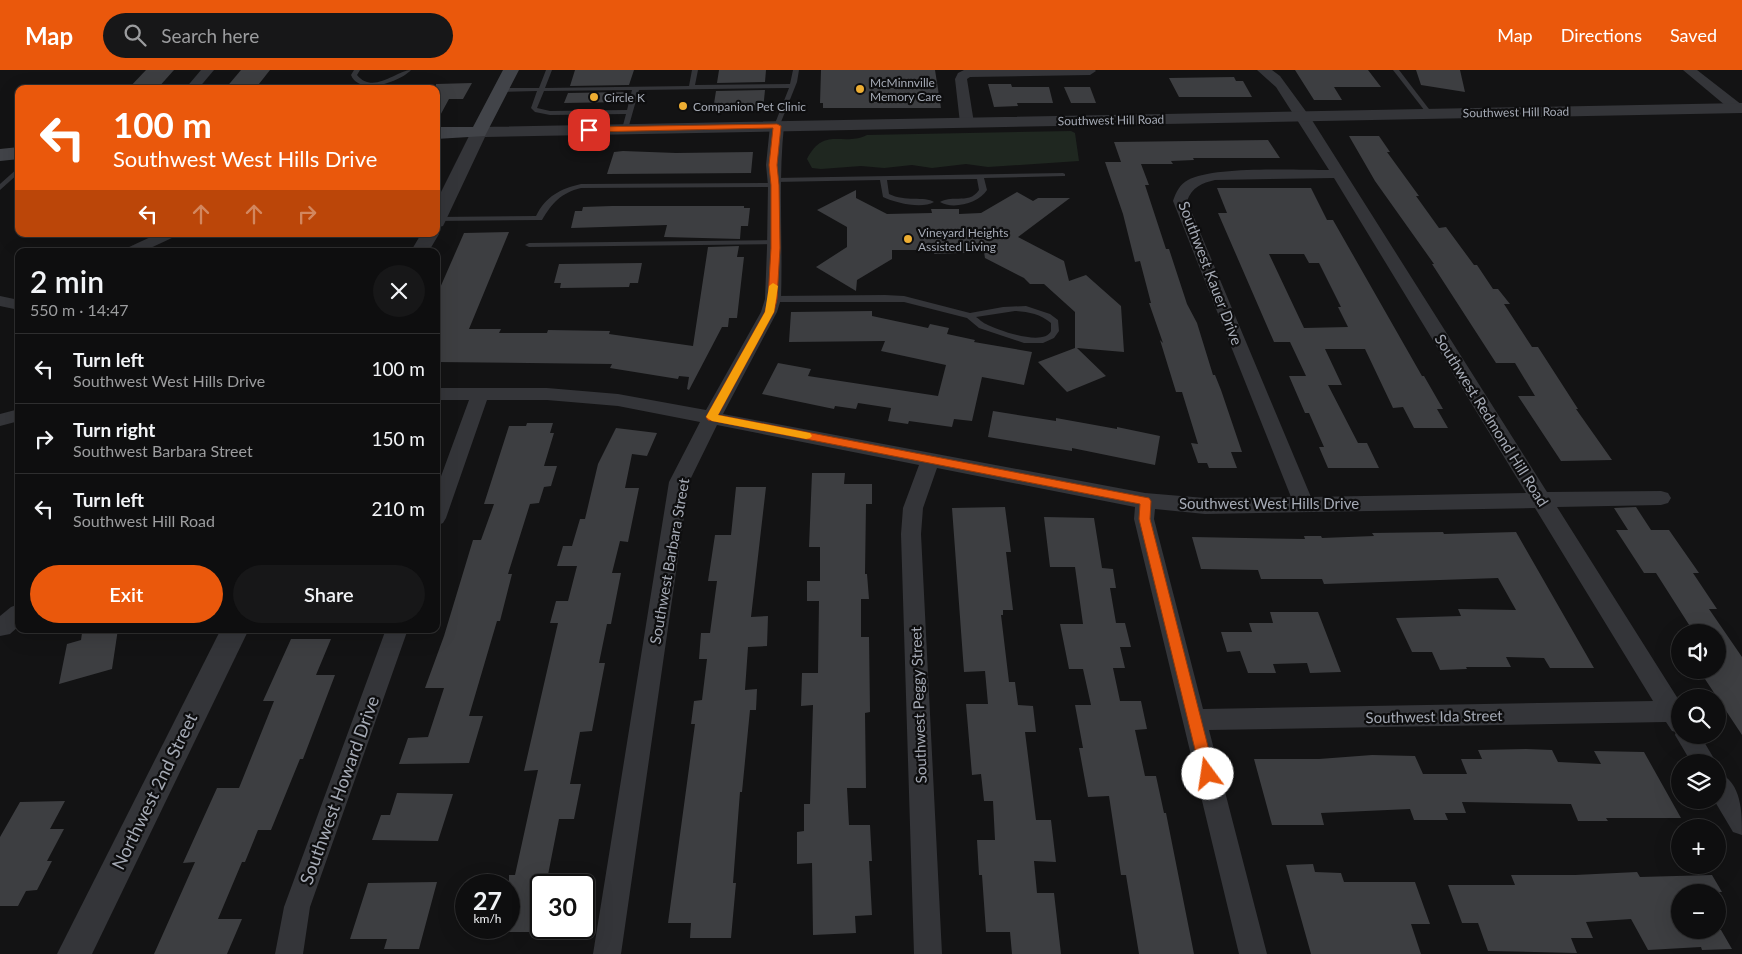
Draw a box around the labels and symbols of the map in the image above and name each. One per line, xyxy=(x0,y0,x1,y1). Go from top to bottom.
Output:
place label: McMinnville Memory Care xyxy=(870,75,942,104)
marker: McMinnville Memory Care xyxy=(854,83,866,95)
place label: Circle K xyxy=(604,90,645,105)
marker: Circle K xyxy=(588,91,600,103)
place label: Companion Pet Clinic xyxy=(693,99,806,114)
marker: Companion Pet Clinic xyxy=(677,100,689,112)
street label: Southwest Hill Road xyxy=(1463,104,1569,120)
pin xyxy=(568,109,610,151)
street label: Southwest Hill Road xyxy=(1058,112,1164,128)
street label: Southwest Kauer Drive xyxy=(1175,199,1247,347)
place label: Vineyard Heights Assisted Living xyxy=(918,225,1008,254)
marker: Vineyard Heights Assisted Living xyxy=(902,233,914,245)
street label: Southwest Redmond Hill Road xyxy=(1431,331,1553,509)
street label: Southwest Barbara Street xyxy=(646,476,693,646)
street label: Southwest West Hills Drive xyxy=(1179,494,1359,512)
street label: Southwest Peggy Street xyxy=(906,626,930,784)
street label: Southwest Howard Drive xyxy=(295,693,383,887)
street label: Southwest Ida Street xyxy=(1365,706,1503,726)
street label: Northwest 2nd Street xyxy=(106,709,202,873)
position arrow xyxy=(1181,747,1233,799)
speed limit sign: 30 xyxy=(530,874,595,939)

